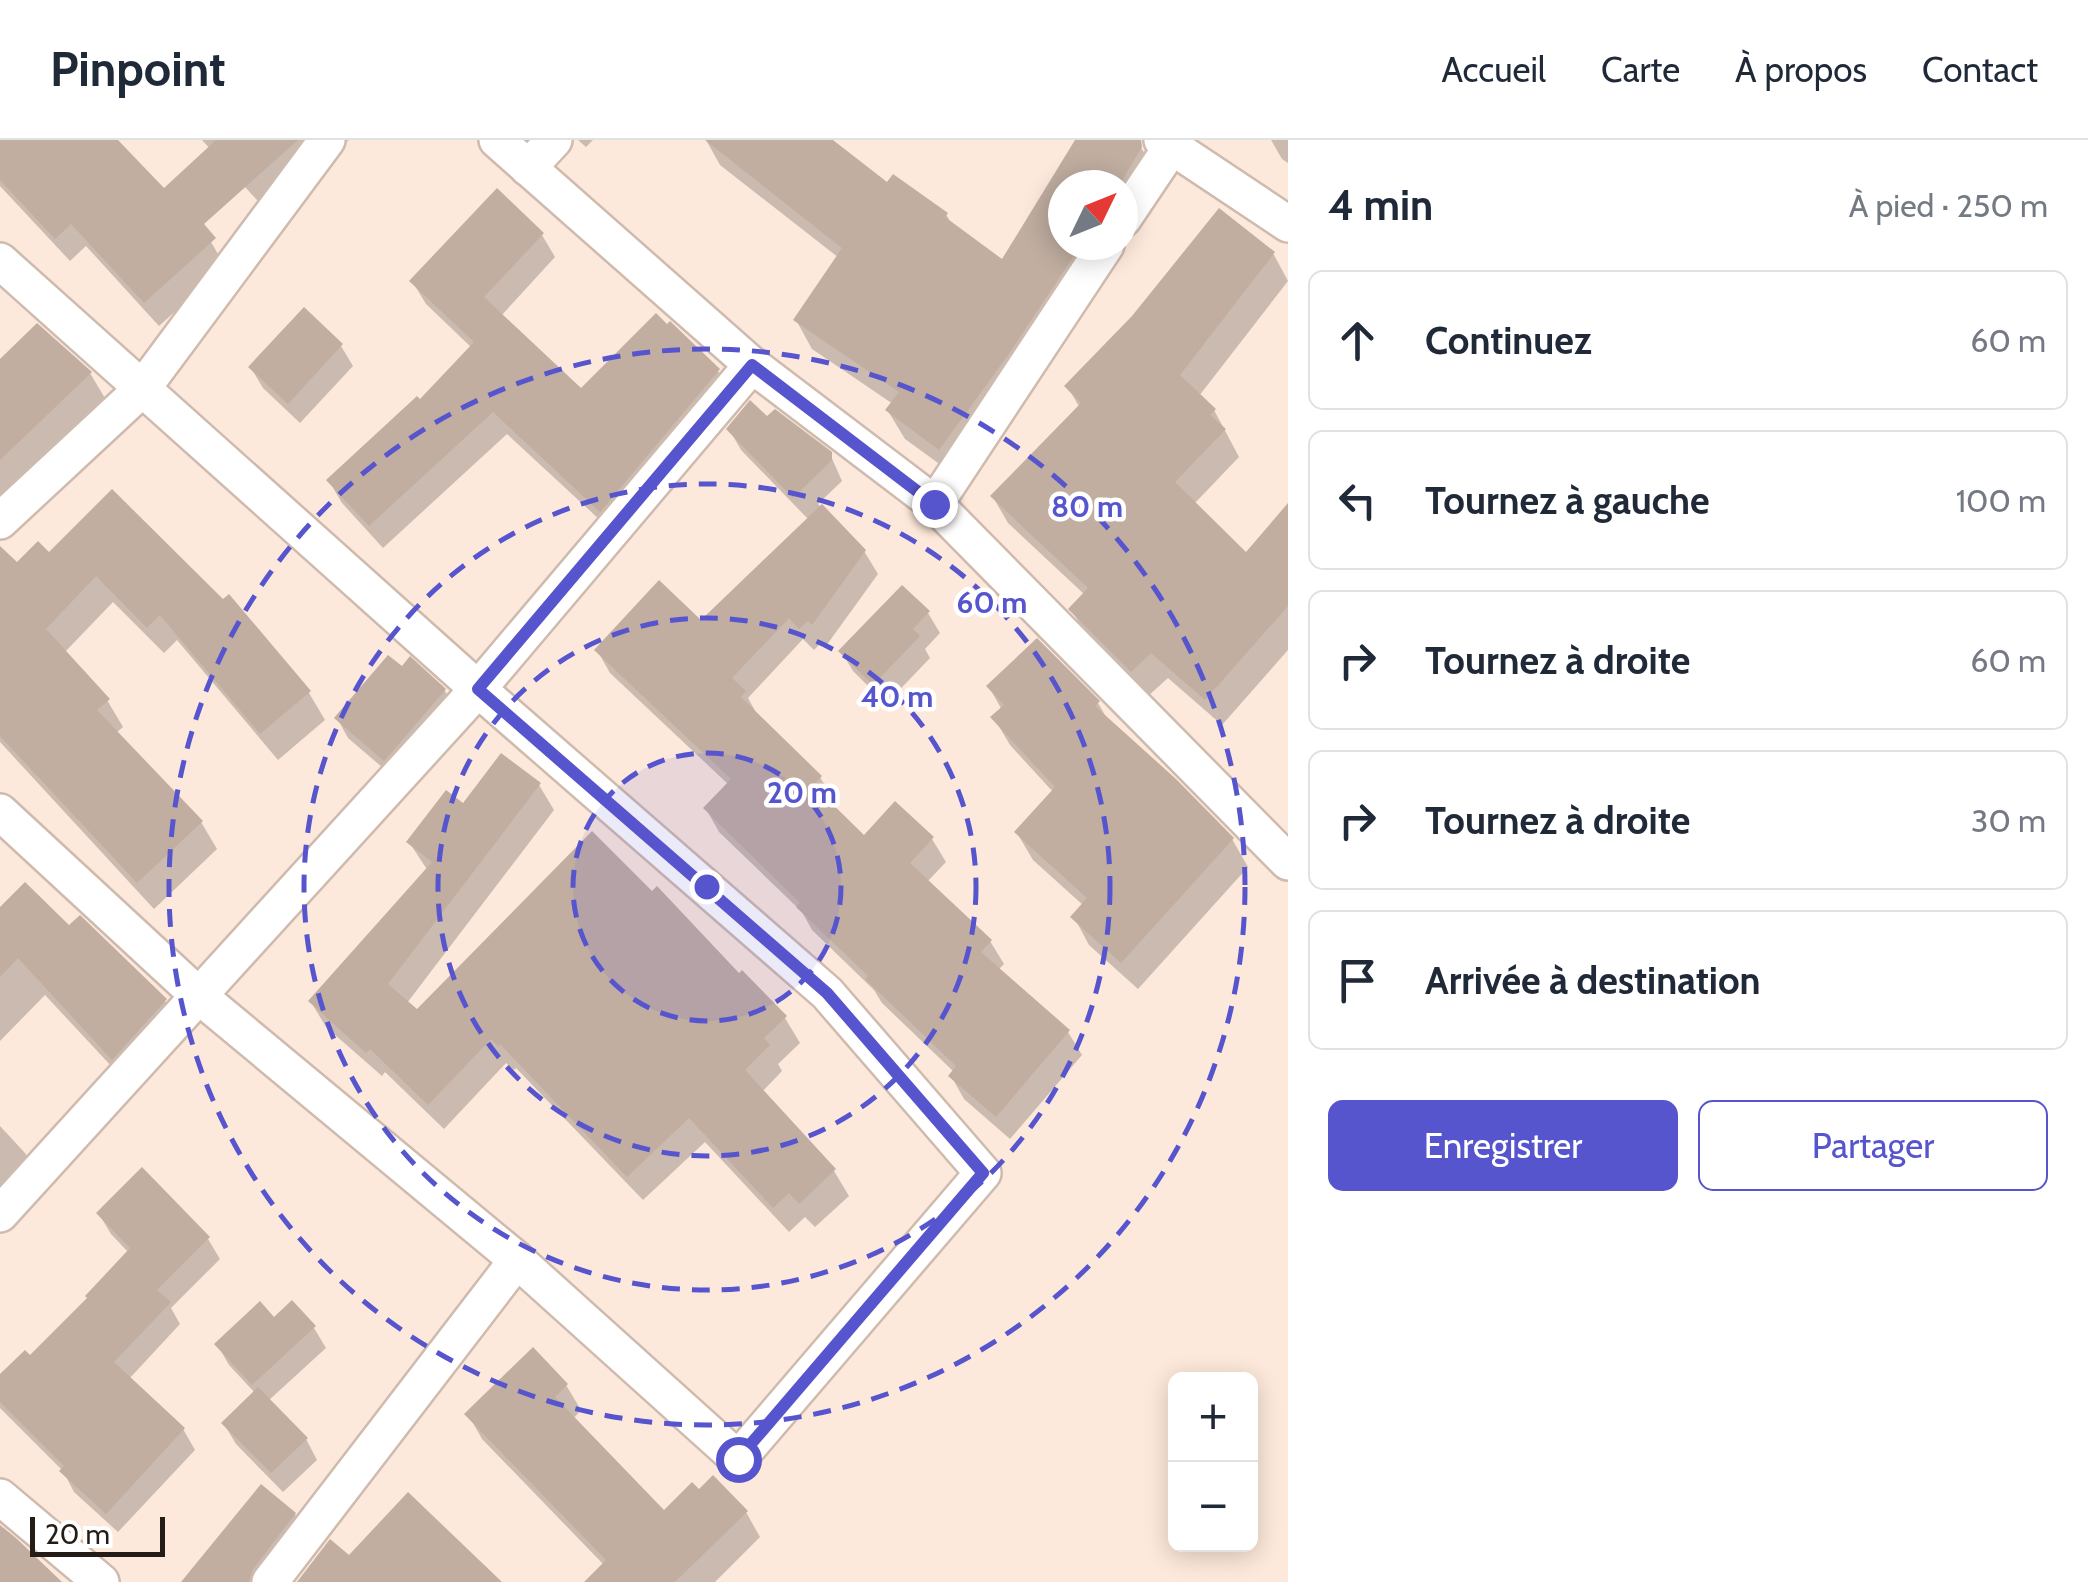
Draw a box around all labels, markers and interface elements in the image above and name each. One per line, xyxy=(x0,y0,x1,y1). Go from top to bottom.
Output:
text: Pinpoint xyxy=(50,40,225,98)
text: Accueil xyxy=(1441,48,1546,91)
text: Carte xyxy=(1601,48,1680,91)
text: À propos xyxy=(1735,48,1867,91)
text: Contact xyxy=(1922,48,2038,91)
north arrow xyxy=(1048,170,1138,260)
text: 4 min xyxy=(1328,179,1433,231)
text: À pied · 250 m xyxy=(1849,186,2048,225)
icon: ahead xyxy=(1330,313,1385,368)
text: Continuez xyxy=(1425,317,1592,364)
text: 60 m xyxy=(1970,321,2046,360)
icon: left xyxy=(1330,473,1385,528)
text: Tournez à gauche xyxy=(1425,477,1710,524)
text: 100 m xyxy=(1956,481,2046,520)
route end xyxy=(912,482,958,528)
text: 80 m xyxy=(1051,488,1123,525)
text: 60 m xyxy=(957,584,1027,621)
icon: right xyxy=(1330,633,1385,688)
text: Tournez à droite xyxy=(1425,637,1690,684)
text: 60 m xyxy=(1970,641,2046,680)
text: 40 m xyxy=(861,678,933,715)
text: 20 m xyxy=(767,774,837,811)
icon: right xyxy=(1330,793,1385,848)
text: Tournez à droite xyxy=(1425,797,1690,844)
text: 30 m xyxy=(1971,801,2046,840)
centre of rings xyxy=(689,869,725,905)
icon: arrive xyxy=(1330,953,1385,1008)
text: Arrivée à destination xyxy=(1425,957,1761,1004)
button: Enregistrer xyxy=(1328,1100,1678,1191)
button: Partager xyxy=(1698,1100,2048,1191)
map controls xyxy=(1168,1372,1258,1552)
button: + xyxy=(1168,1372,1258,1462)
route start xyxy=(716,1437,762,1483)
button: − xyxy=(1168,1462,1258,1552)
scale bar xyxy=(30,1512,165,1556)
text: 20 m xyxy=(45,1517,110,1551)

